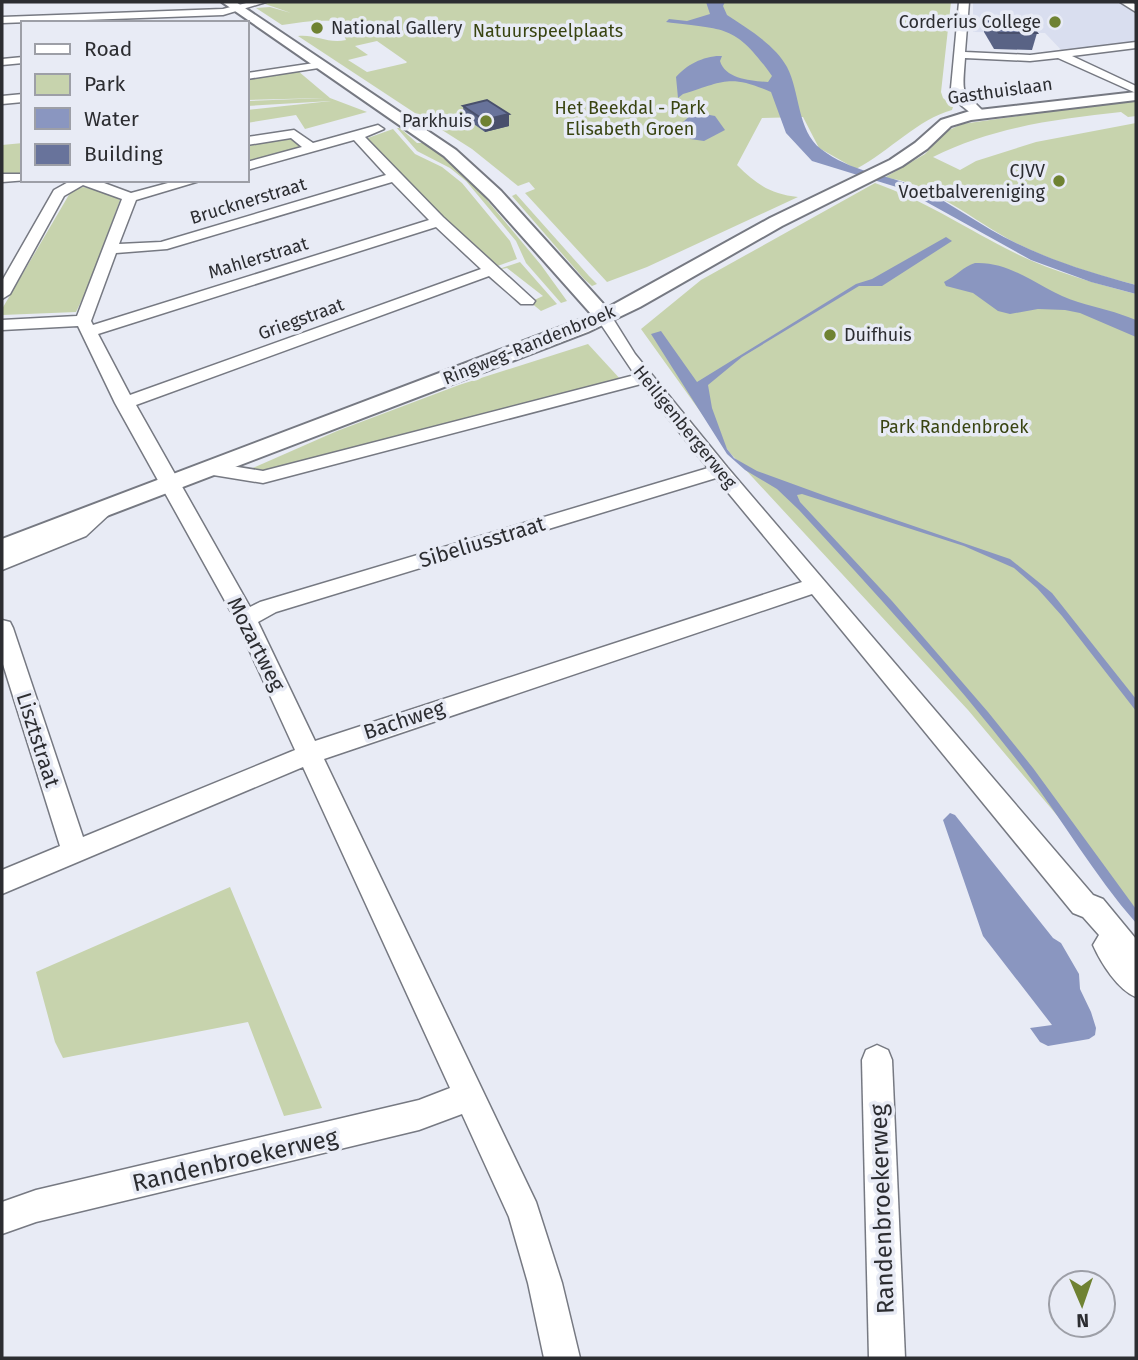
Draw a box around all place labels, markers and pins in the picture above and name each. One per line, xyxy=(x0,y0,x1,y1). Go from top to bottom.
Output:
place label: Corderius College xyxy=(899,11,1041,33)
marker: Corderius College xyxy=(1047,14,1063,30)
place label: National Gallery xyxy=(331,17,463,39)
marker: National Gallery xyxy=(309,20,325,36)
place label: Parkhuis xyxy=(402,110,472,132)
marker: Parkhuis xyxy=(478,113,494,129)
place label: CJVV Voetbalvereniging xyxy=(899,160,1046,203)
marker: CJVV Voetbalvereniging xyxy=(1051,173,1067,189)
place label: Duifhuis xyxy=(844,324,912,346)
marker: Duifhuis xyxy=(822,327,838,343)

